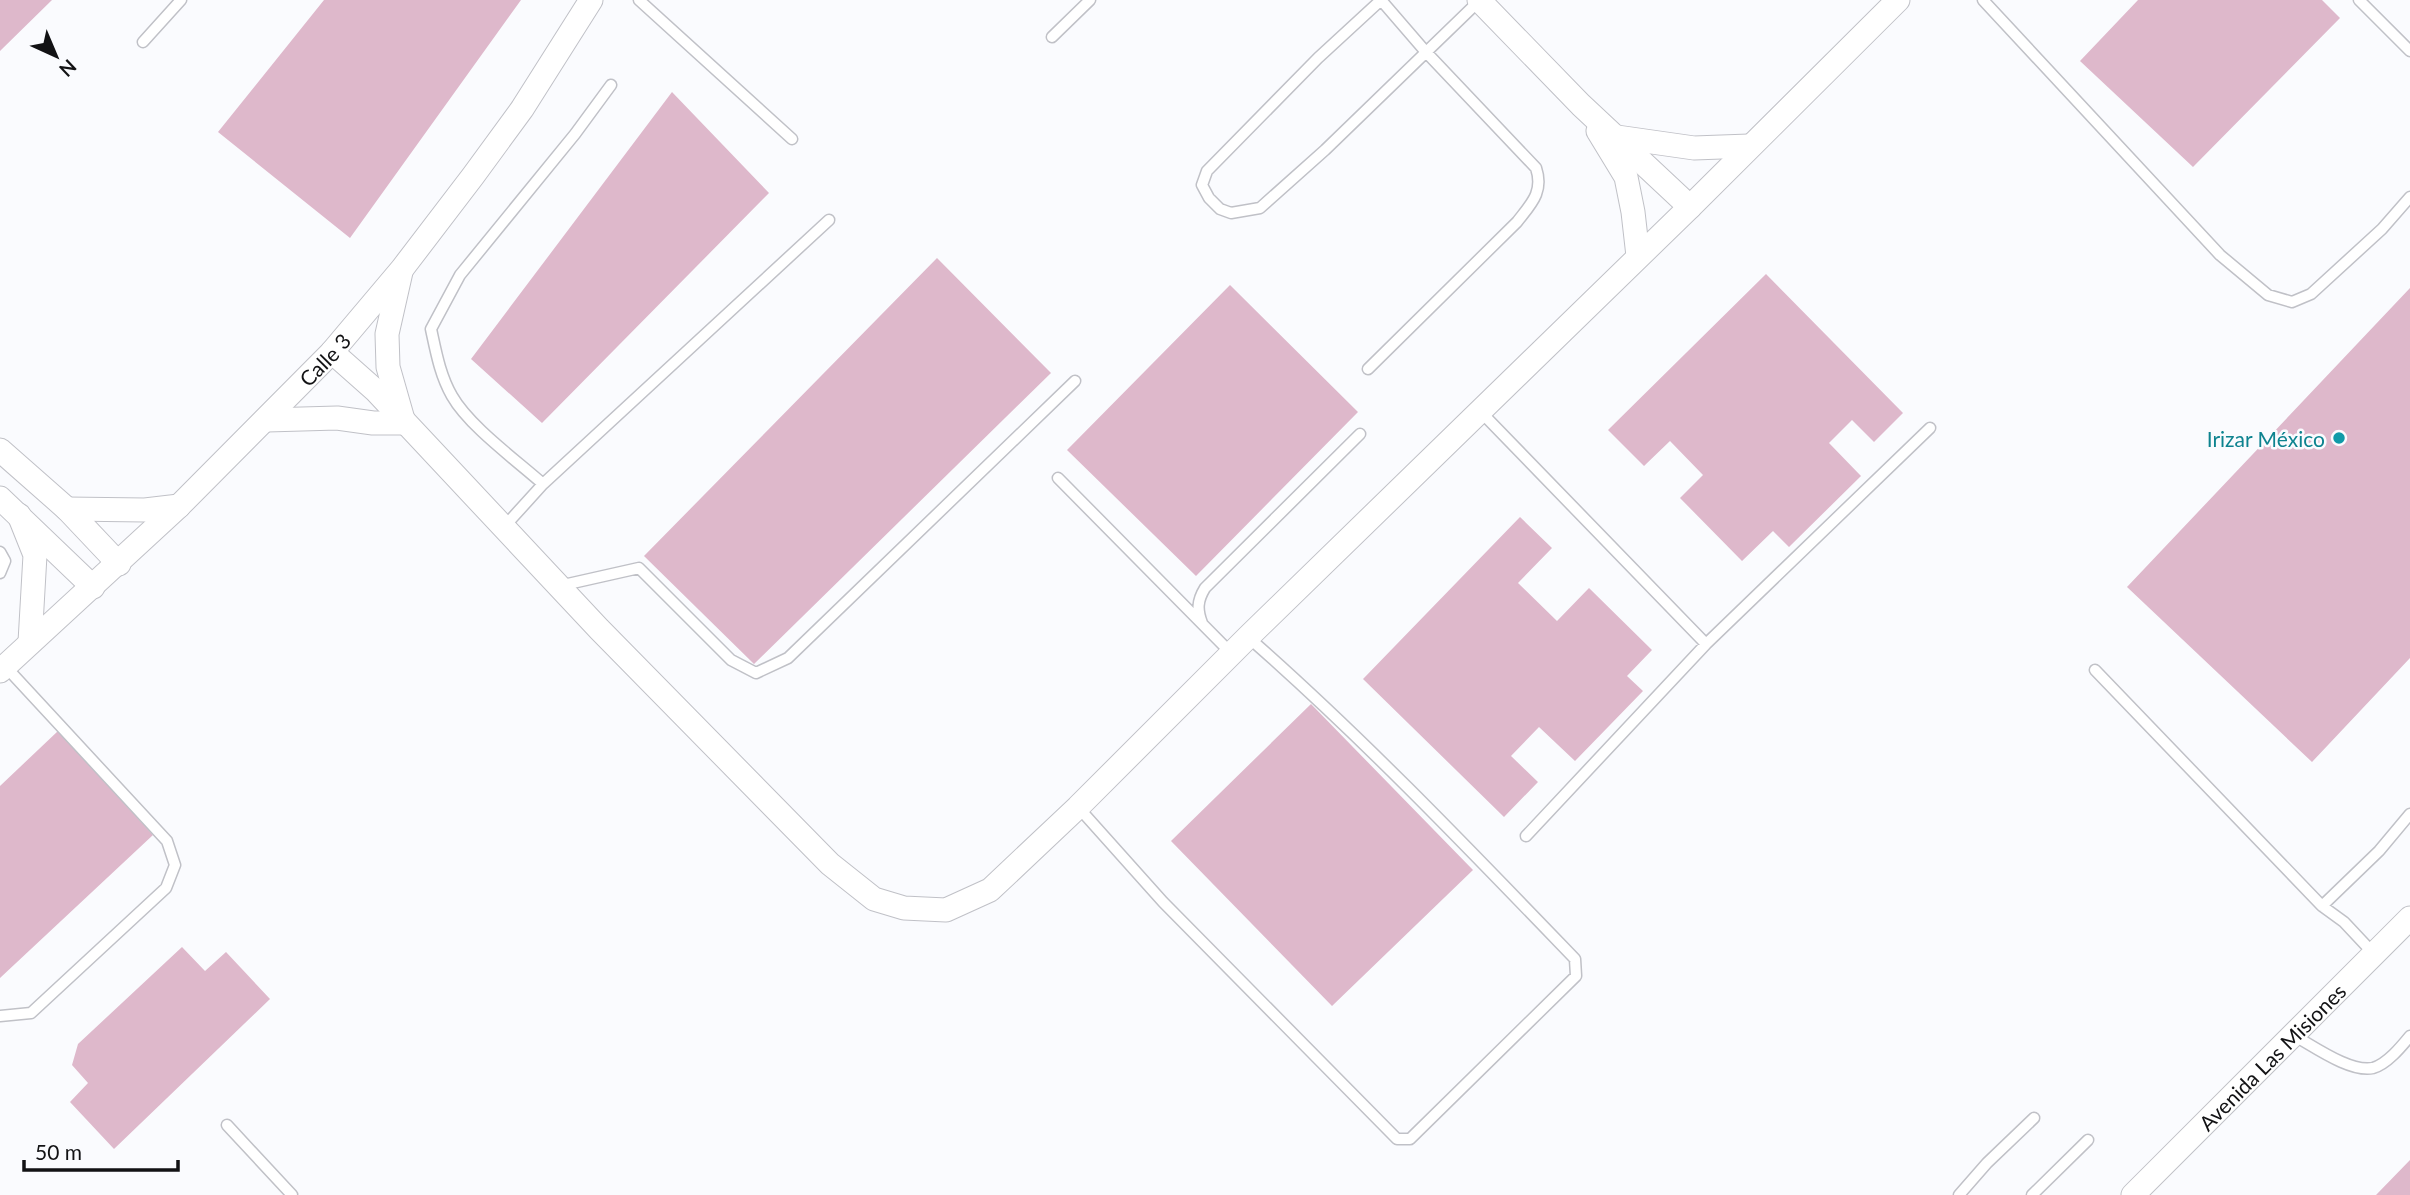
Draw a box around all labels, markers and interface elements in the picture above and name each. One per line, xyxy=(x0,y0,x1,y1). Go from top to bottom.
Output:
north arrow xyxy=(21,21,91,91)
text: N xyxy=(55,55,81,82)
street label: Calle 3 xyxy=(293,328,355,391)
place label: Irizar México xyxy=(2207,426,2325,451)
marker: Irizar México xyxy=(2331,430,2347,446)
street label: Avenida Las Misiones xyxy=(2193,978,2350,1135)
scale bar xyxy=(24,1128,178,1172)
text: 50 m xyxy=(35,1139,82,1164)

